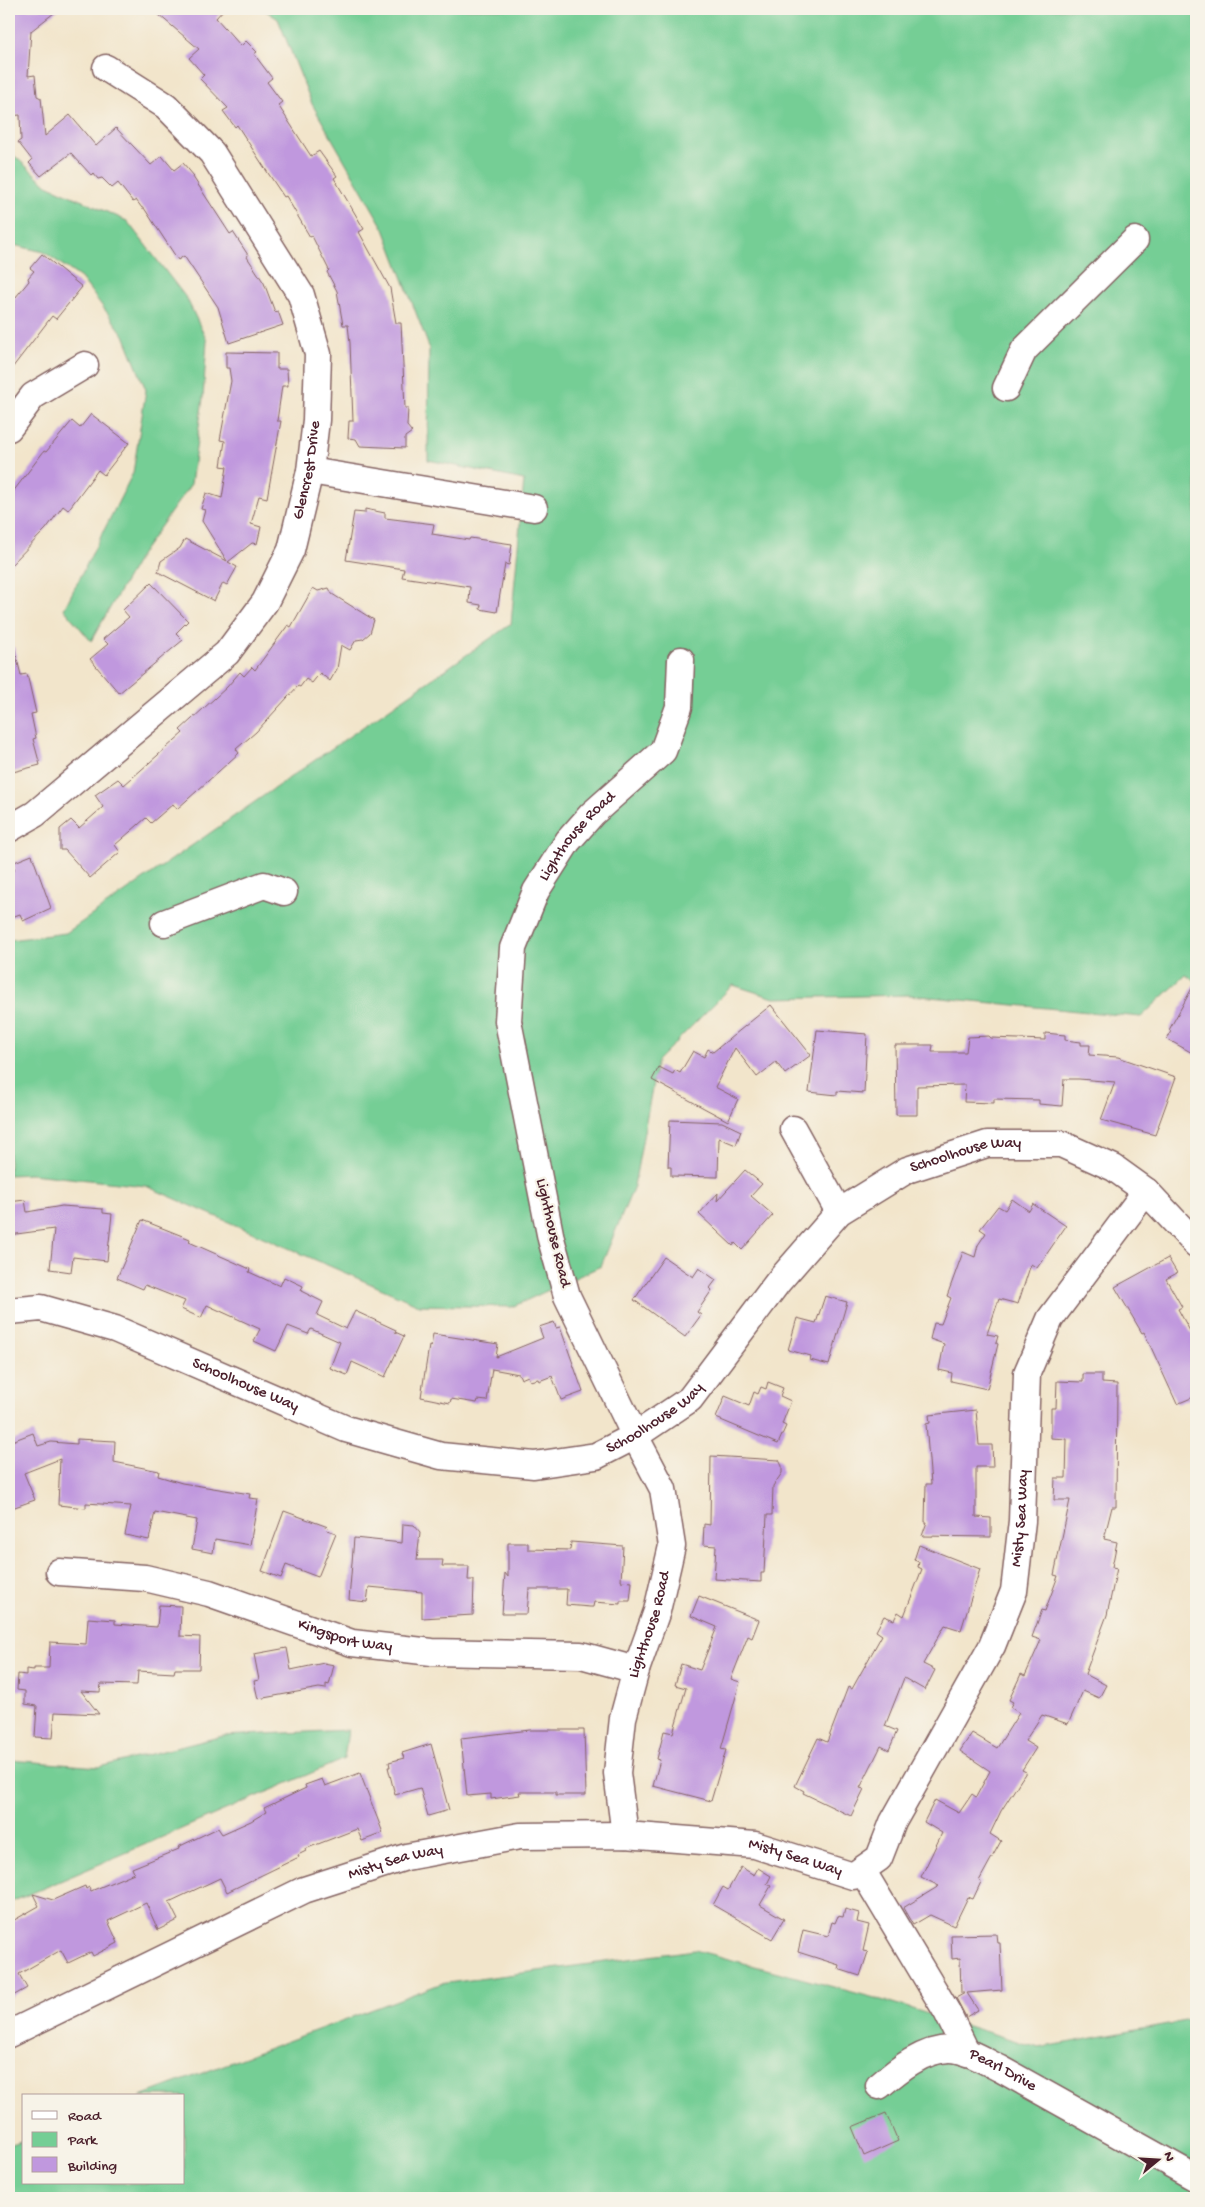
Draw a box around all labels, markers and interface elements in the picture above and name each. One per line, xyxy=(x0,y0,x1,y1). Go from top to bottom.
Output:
street label: Glencrest Drive xyxy=(289,419,325,521)
street label: Lighthouse Road xyxy=(535,787,621,885)
street label: Schoolhouse Way xyxy=(908,1135,1021,1178)
street label: Lighthouse Road xyxy=(530,1177,574,1291)
street label: Schoolhouse Way xyxy=(189,1354,302,1417)
street label: Schoolhouse Way xyxy=(603,1379,708,1458)
street label: Misty Sea Way xyxy=(1007,1469,1033,1568)
street label: Lighthouse Road xyxy=(625,1568,676,1680)
street label: Kingsport Way xyxy=(295,1615,393,1657)
street label: Misty Sea Way xyxy=(748,1835,845,1882)
street label: Misty Sea Way xyxy=(346,1841,444,1885)
street label: Pearl Drive xyxy=(965,2044,1040,2097)
legend xyxy=(22,2094,185,2184)
text: Road xyxy=(68,2108,102,2126)
text: Park xyxy=(67,2132,98,2150)
north arrow xyxy=(1132,2134,1182,2184)
text: N xyxy=(1158,2150,1177,2164)
text: Building xyxy=(67,2158,117,2176)

